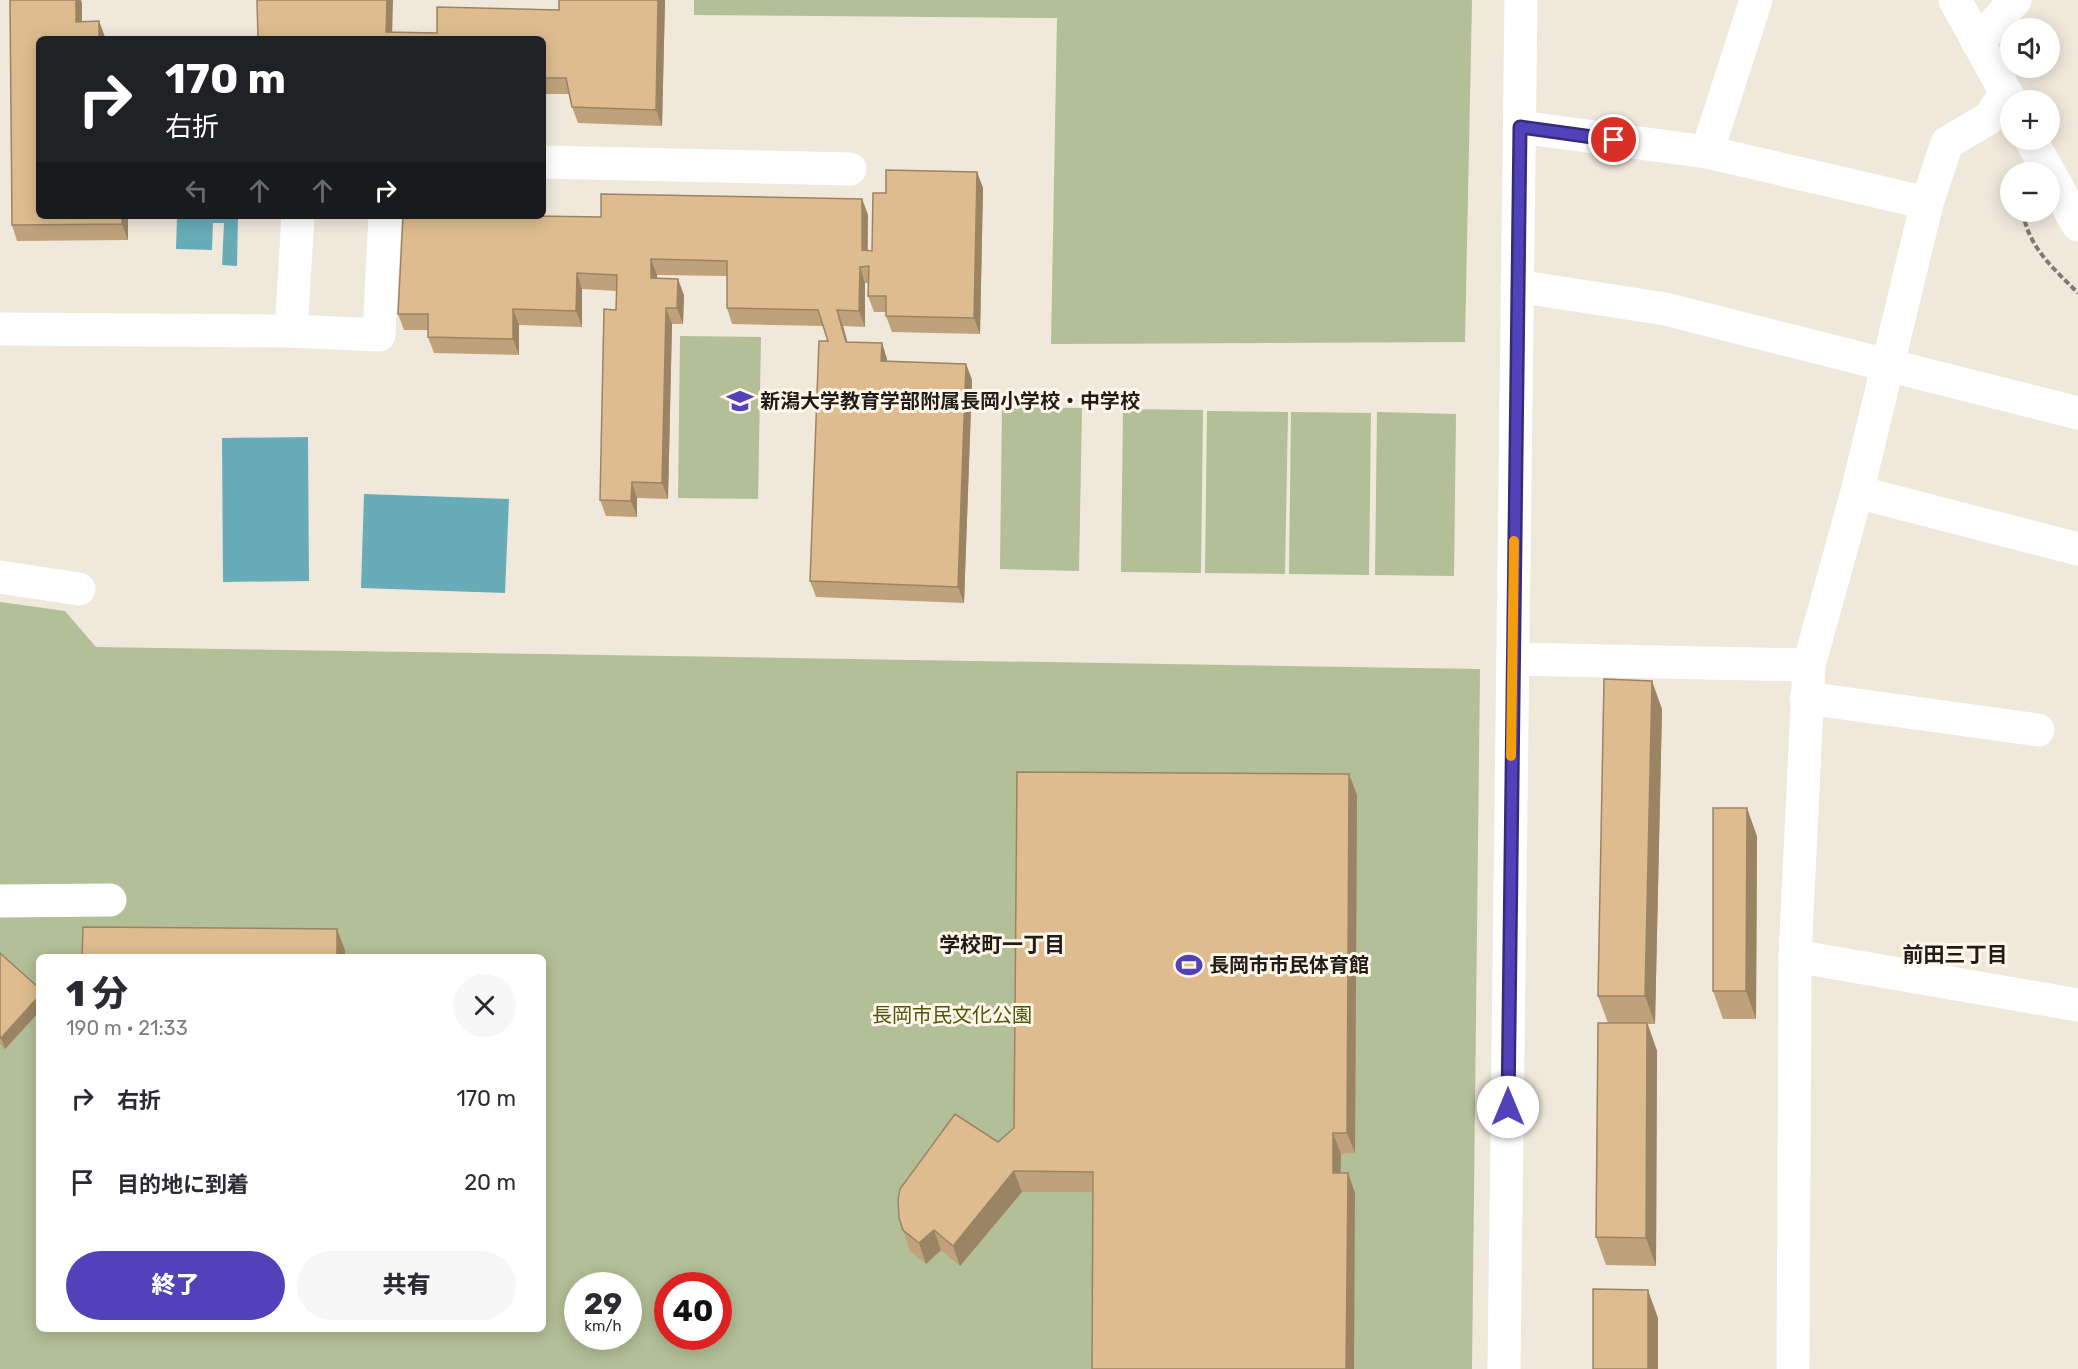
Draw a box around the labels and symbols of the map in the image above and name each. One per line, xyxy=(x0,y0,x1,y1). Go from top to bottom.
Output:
pin xyxy=(1588,114,1639,165)
school or university icon: 新潟大学教育学部附属長岡小学校・中学校 xyxy=(725,386,755,416)
place label: 新潟大学教育学部附属長岡小学校・中学校 xyxy=(760,389,1140,413)
district label: 学校町一丁目 xyxy=(939,932,1065,957)
district label: 前田三丁目 xyxy=(1903,942,2008,967)
sports icon: 長岡市市民体育館 xyxy=(1174,950,1204,980)
place label: 長岡市市民体育館 xyxy=(1209,953,1369,977)
park label: 長岡市民文化公園 xyxy=(872,1003,1032,1027)
position arrow xyxy=(1476,1075,1540,1139)
speed limit sign: 40 xyxy=(654,1272,732,1350)

